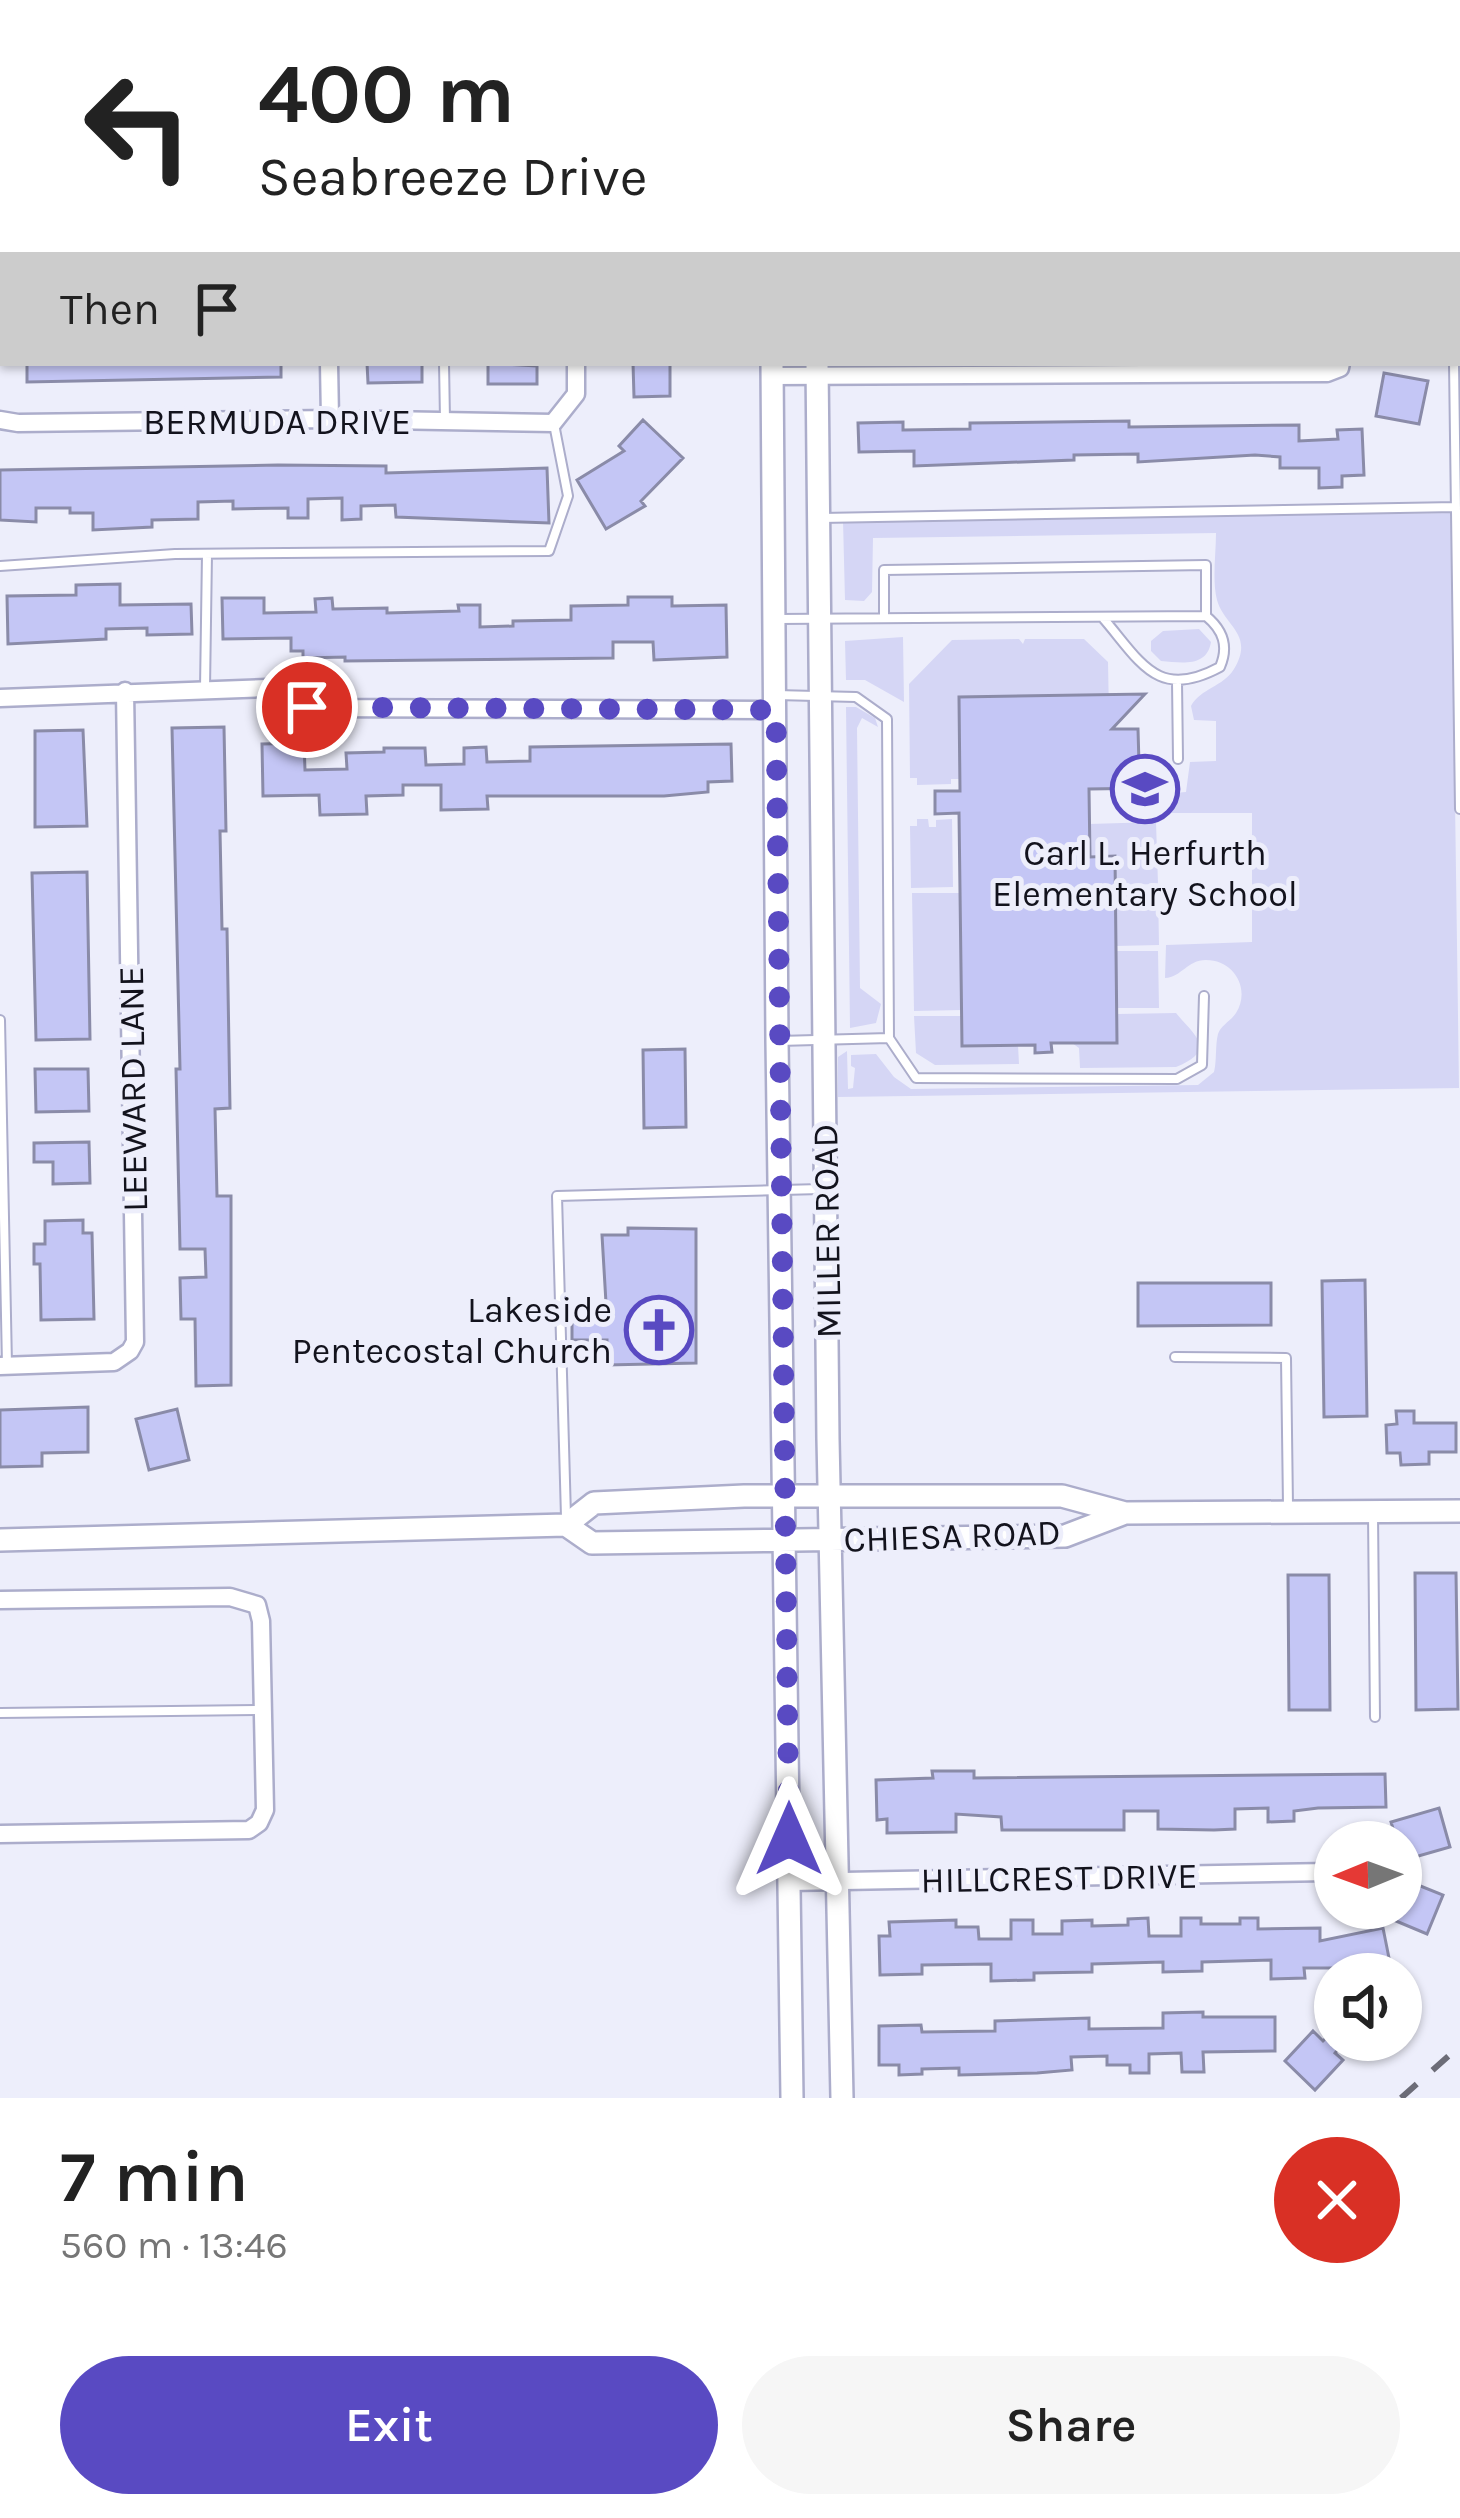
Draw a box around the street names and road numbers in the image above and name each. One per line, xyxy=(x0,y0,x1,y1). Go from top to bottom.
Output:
street label: BERMUDA DRIVE xyxy=(143,401,411,443)
street label: LEEWARD LANE xyxy=(110,966,156,1212)
street label: MILLER ROAD xyxy=(804,1123,850,1339)
street label: CHIESA ROAD xyxy=(843,1511,1061,1561)
street label: HILLCREST DRIVE xyxy=(920,1855,1198,1901)

